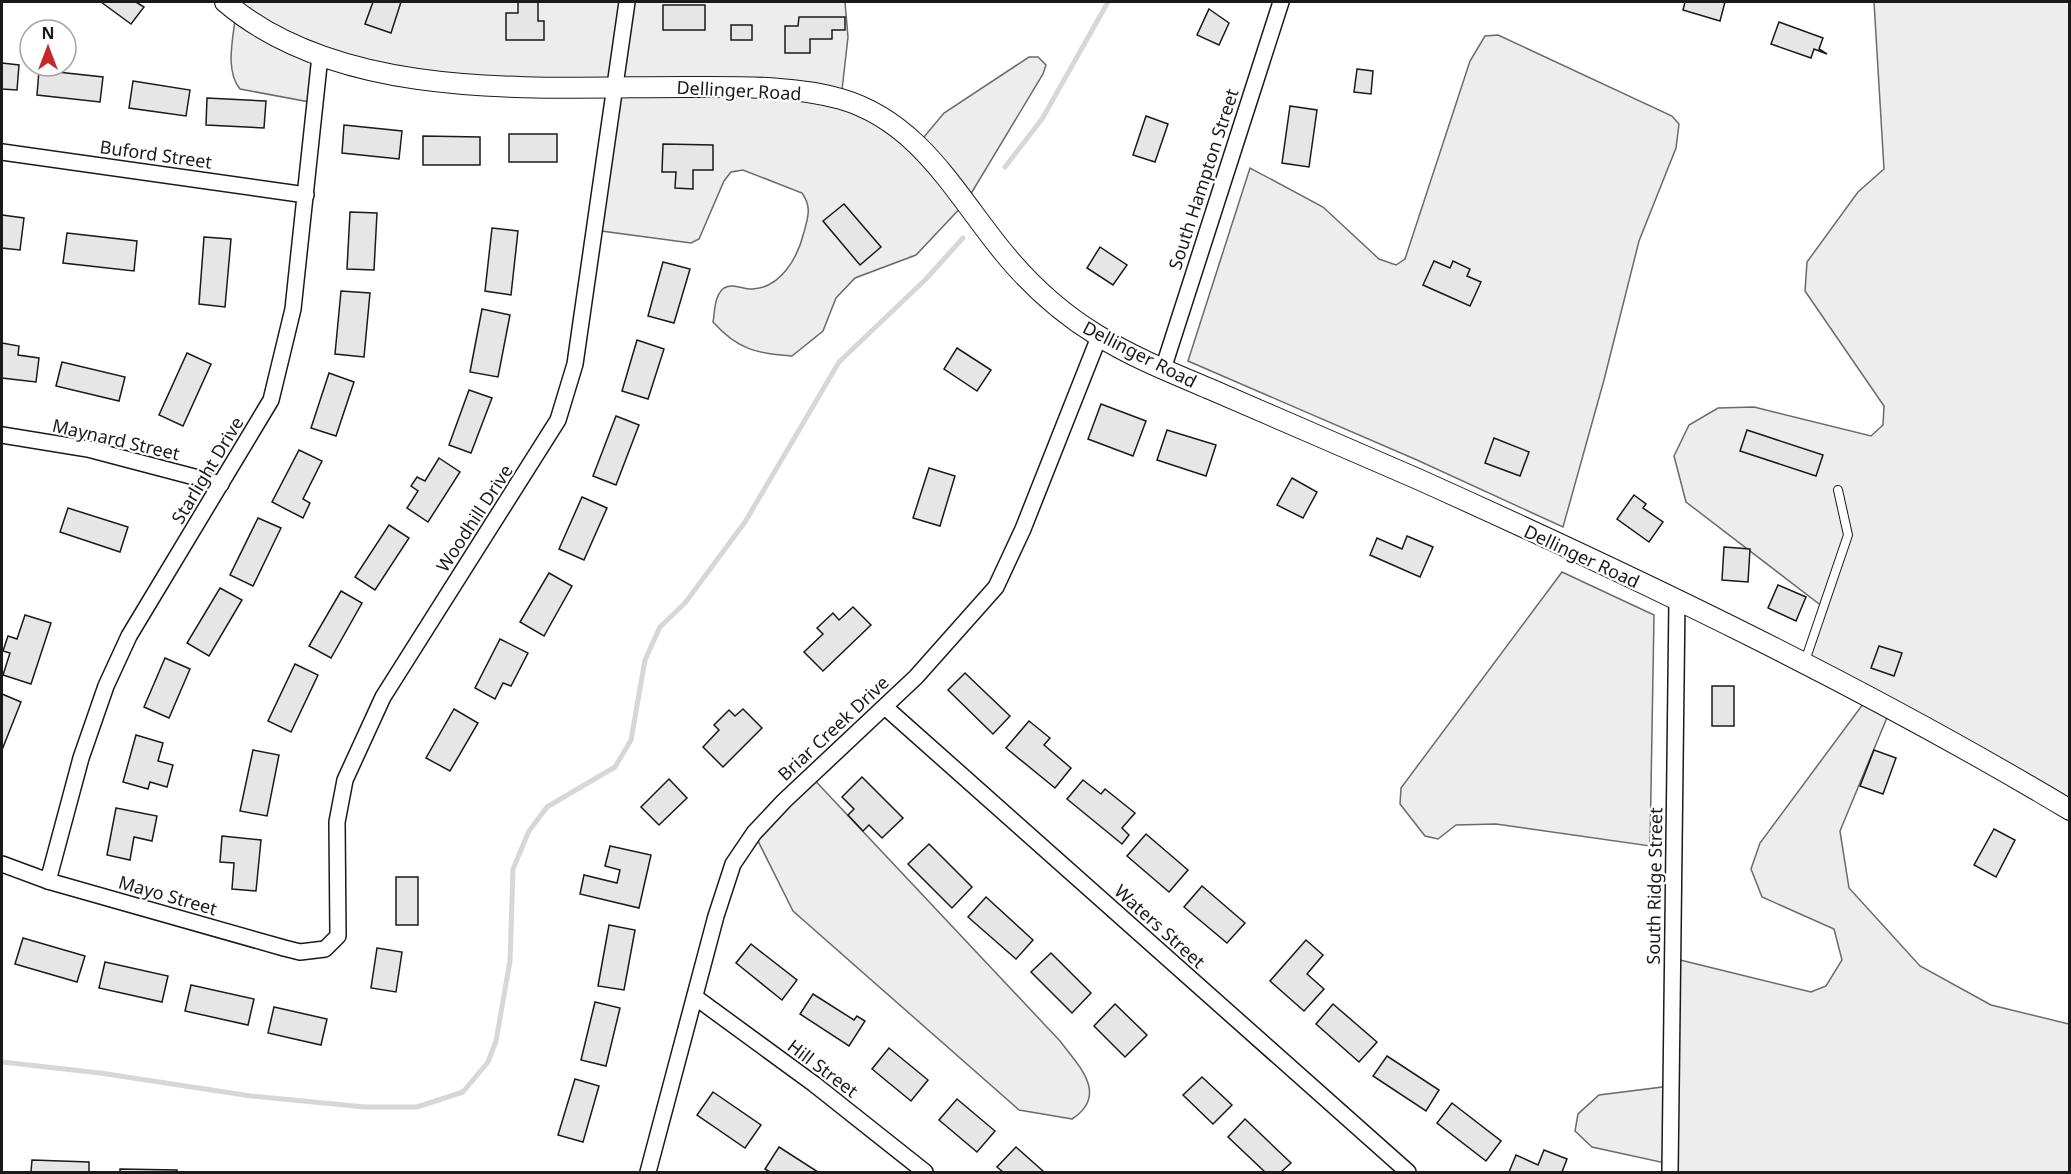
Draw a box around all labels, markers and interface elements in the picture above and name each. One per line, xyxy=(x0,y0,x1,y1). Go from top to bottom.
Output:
north arrow xyxy=(18,18,78,78)
text: N xyxy=(41,22,55,44)
street label: Dellinger Road xyxy=(676,75,802,105)
street label: South Hampton Street xyxy=(1162,85,1244,273)
street label: Buford Street xyxy=(98,134,214,174)
street label: Dellinger Road xyxy=(1079,315,1201,393)
street label: Starlight Drive xyxy=(166,412,248,528)
street label: Maynard Street xyxy=(50,413,182,465)
street label: Woodhill Drive xyxy=(430,460,518,576)
street label: Dellinger Road xyxy=(1520,519,1644,593)
street label: Briar Creek Drive xyxy=(772,670,894,786)
street label: South Ridge Street xyxy=(1641,807,1667,965)
street label: Mayo Street xyxy=(116,869,221,921)
street label: Waters Street xyxy=(1110,879,1211,973)
street label: Hill Street xyxy=(783,1034,863,1103)

